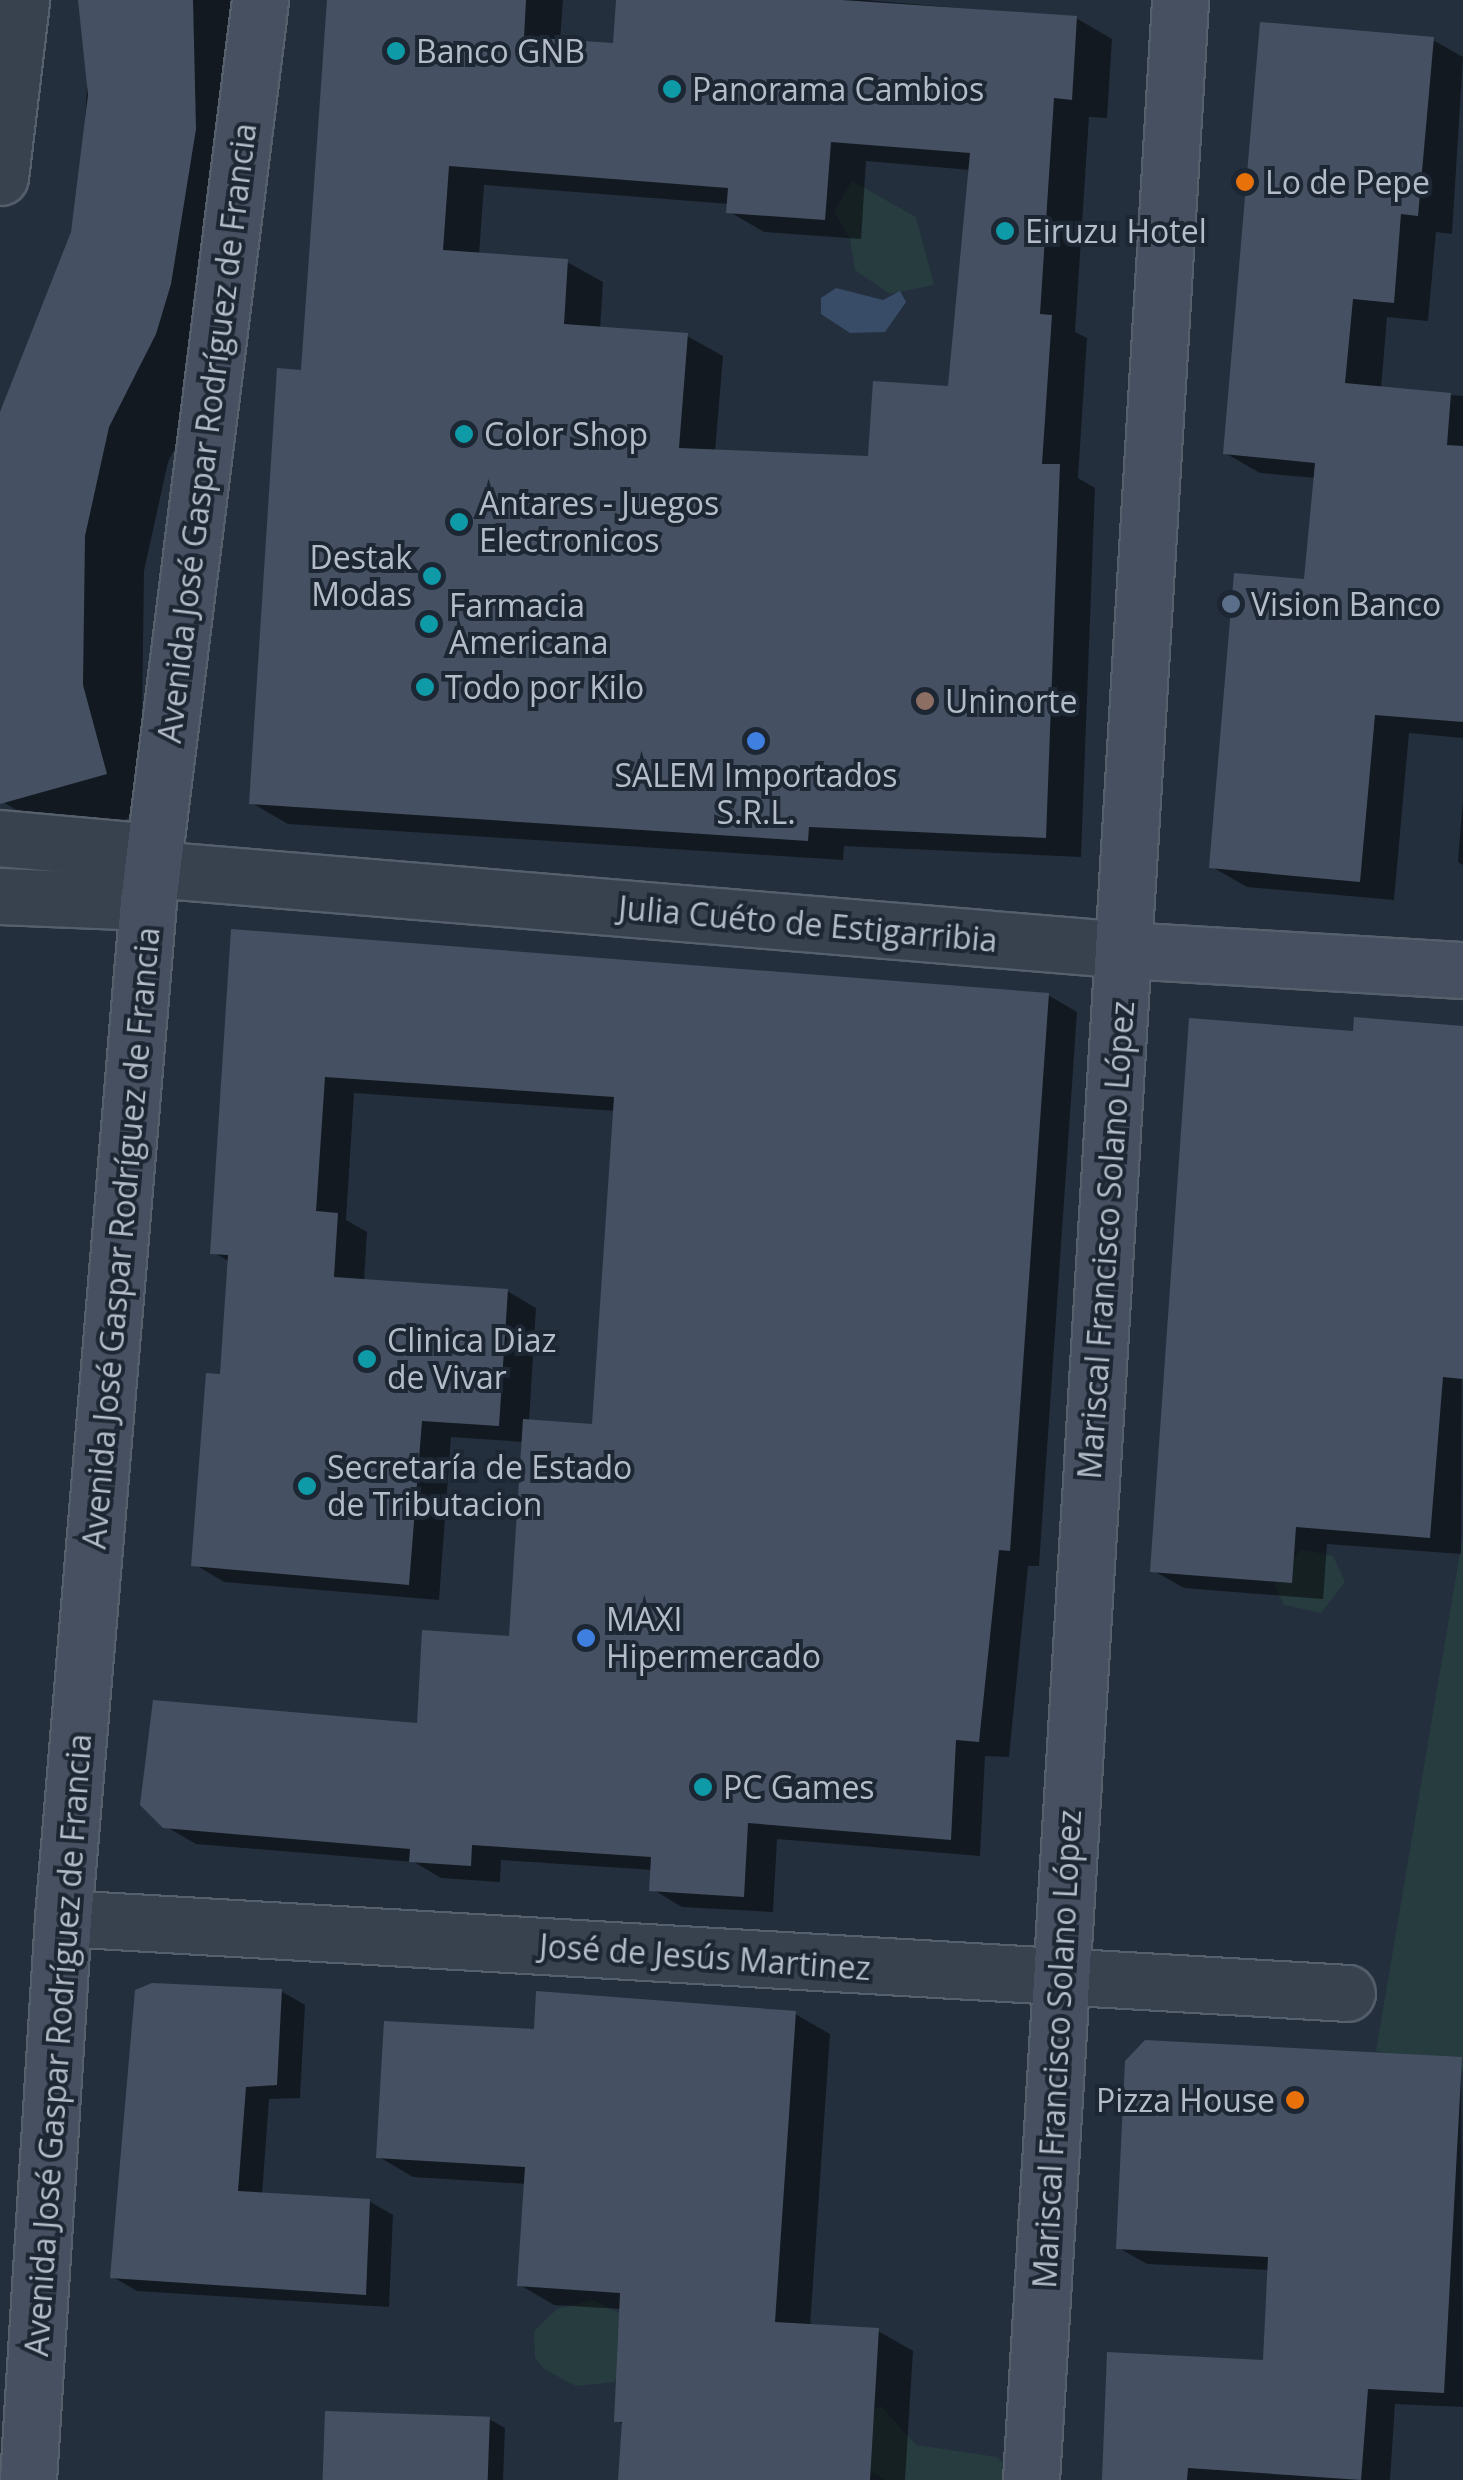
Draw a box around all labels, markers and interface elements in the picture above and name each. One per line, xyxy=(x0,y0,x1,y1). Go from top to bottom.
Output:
place label: Banco GNB xyxy=(416,32,585,70)
marker: Banco GNB xyxy=(385,40,407,62)
place label: Panorama Cambios xyxy=(692,70,984,108)
marker: Panorama Cambios xyxy=(661,78,683,100)
street label: Avenida José Gaspar Rodríguez de Francia xyxy=(150,121,264,745)
place label: Lo de Pepe xyxy=(1265,163,1430,201)
marker: Lo de Pepe xyxy=(1234,171,1256,193)
place label: Eiruzu Hotel xyxy=(1025,212,1207,250)
marker: Eiruzu Hotel xyxy=(994,220,1016,242)
place label: Color Shop xyxy=(484,415,648,453)
marker: Color Shop xyxy=(453,423,475,445)
place label: Antares - Juegos Electronicos xyxy=(479,485,719,560)
marker: Antares - Juegos Electronicos xyxy=(448,511,470,533)
place label: Destak Modas xyxy=(310,539,412,614)
marker: Destak Modas xyxy=(421,565,443,587)
place label: Vision Banco xyxy=(1251,585,1441,623)
place label: Farmacia Americana xyxy=(449,587,608,662)
marker: Vision Banco xyxy=(1220,593,1242,615)
marker: Farmacia Americana xyxy=(418,613,440,635)
place label: Todo por Kilo xyxy=(445,668,644,706)
marker: Todo por Kilo xyxy=(414,676,436,698)
place label: Uninorte xyxy=(945,682,1077,720)
marker: Uninorte xyxy=(914,690,936,712)
marker: SALEM Importados S.R.L. xyxy=(745,730,767,752)
place label: SALEM Importados S.R.L. xyxy=(614,757,898,832)
street label: Julia Cuéto de Estigarribia xyxy=(617,888,999,960)
street label: Avenida José Gaspar Rodríguez de Francia xyxy=(75,925,167,1551)
street label: Mariscal Francisco Solano López xyxy=(1070,1000,1142,1480)
place label: Clinica Diaz de Vivar xyxy=(387,1322,557,1397)
marker: Clinica Diaz de Vivar xyxy=(356,1348,378,1370)
place label: Secretaría de Estado de Tributacion xyxy=(327,1449,632,1524)
marker: Secretaría de Estado de Tributacion xyxy=(296,1475,318,1497)
place label: MAXI Hipermercado xyxy=(606,1601,821,1676)
marker: MAXI Hipermercado xyxy=(575,1627,597,1649)
street label: Avenida José Gaspar Rodríguez de Francia xyxy=(17,1732,99,2358)
place label: PC Games xyxy=(723,1768,875,1806)
marker: PC Games xyxy=(692,1776,714,1798)
street label: Mariscal Francisco Solano López xyxy=(1025,1809,1089,2289)
street label: José de Jesús Martinez xyxy=(538,1926,872,1988)
place label: Pizza House xyxy=(1096,2081,1275,2119)
marker: Pizza House xyxy=(1284,2089,1306,2111)

